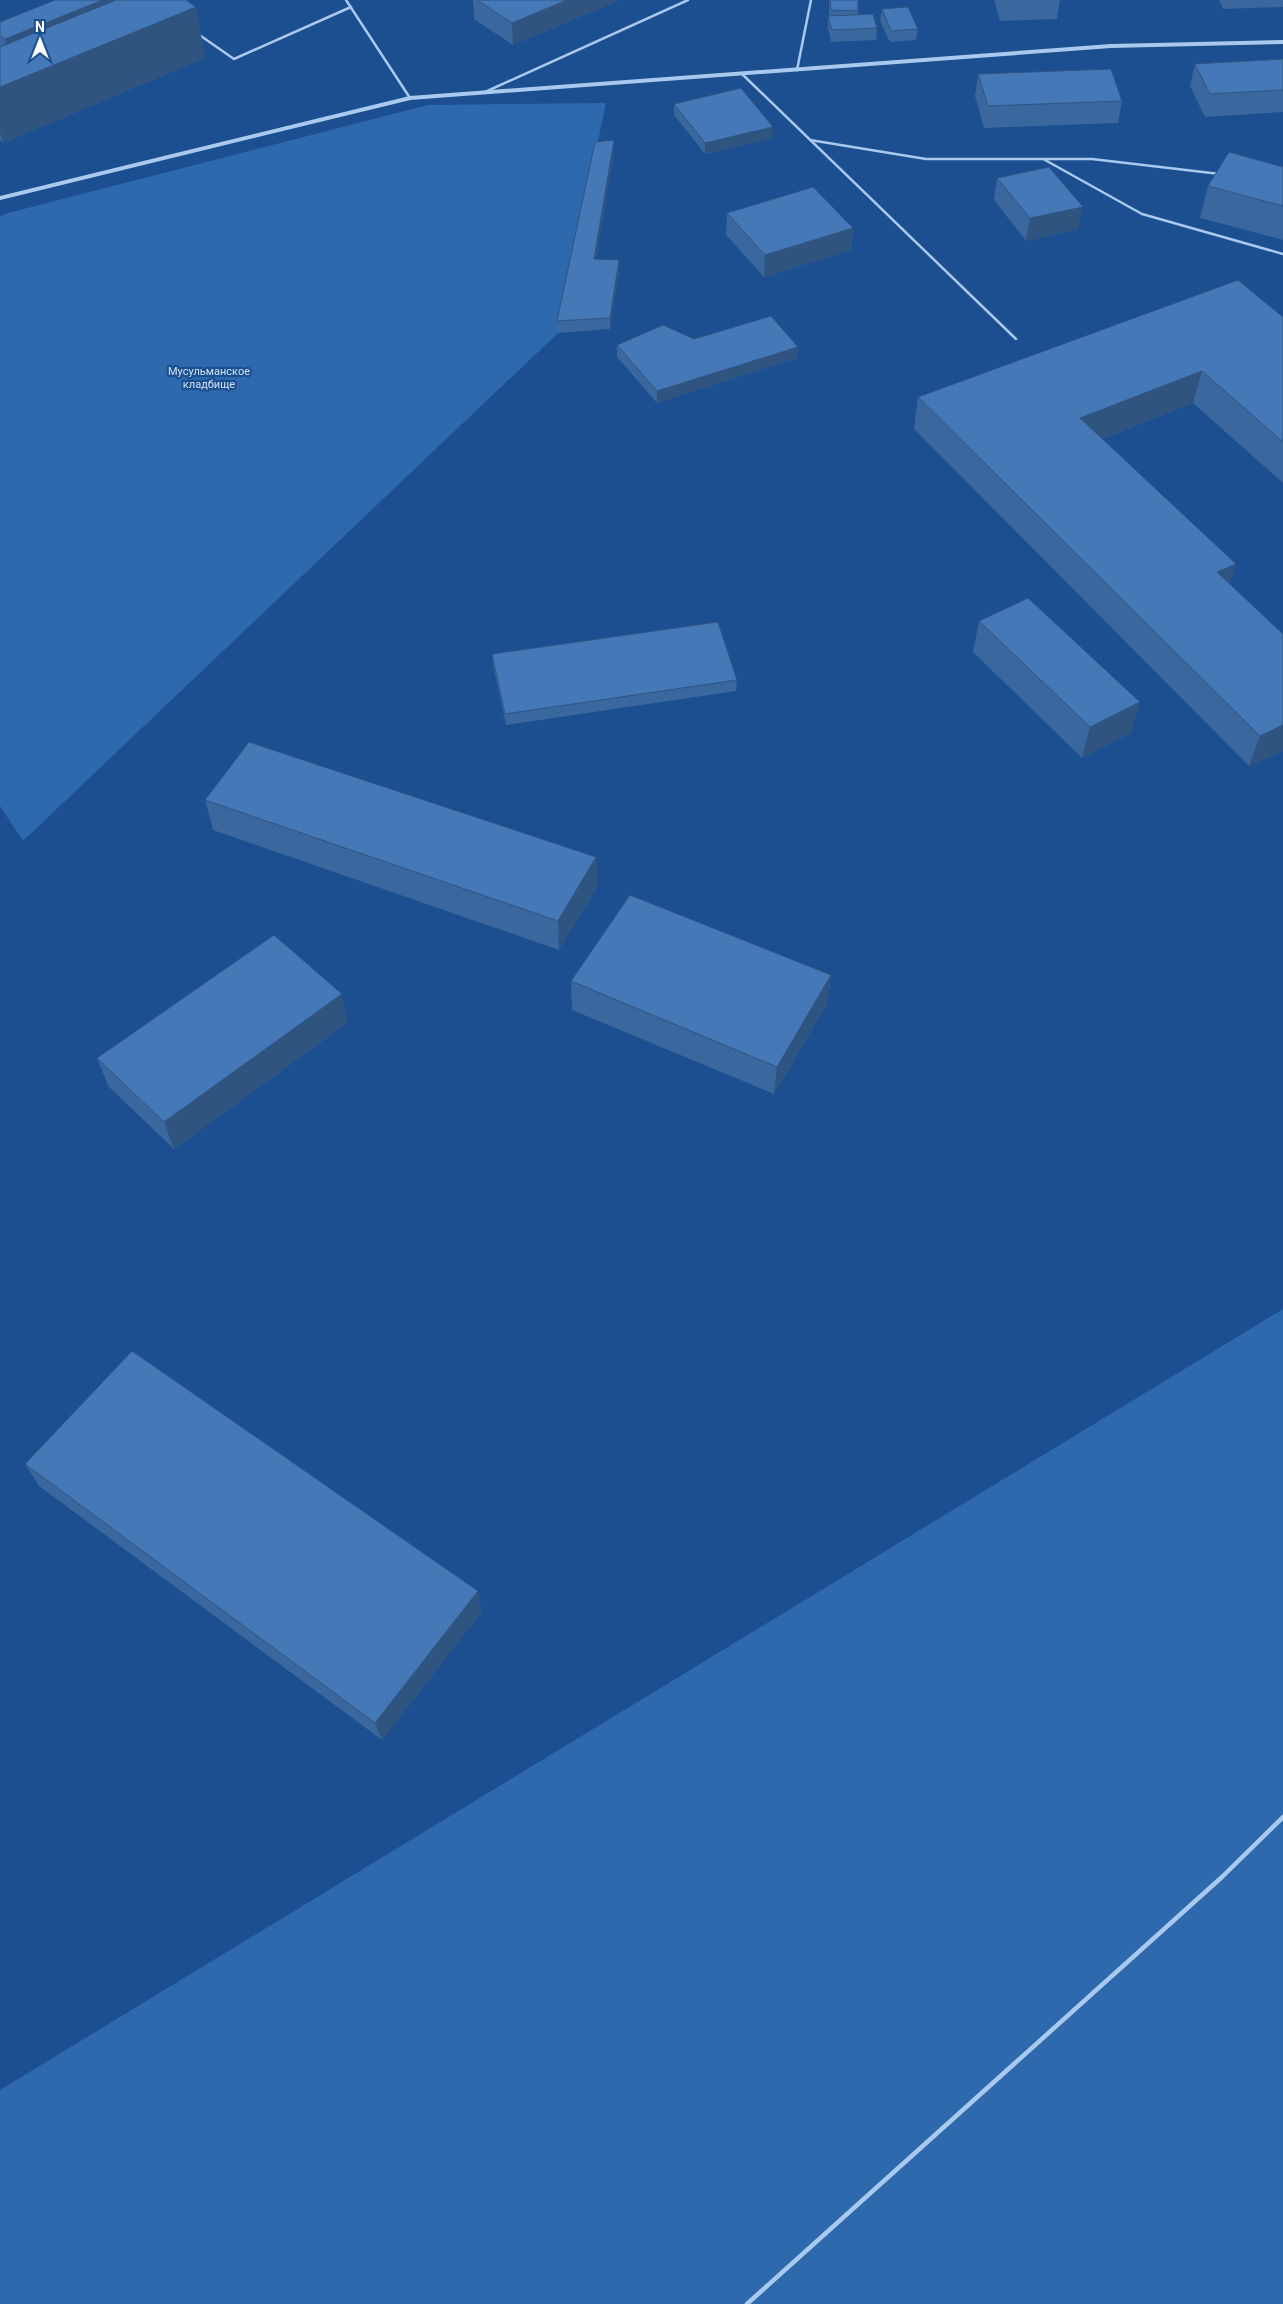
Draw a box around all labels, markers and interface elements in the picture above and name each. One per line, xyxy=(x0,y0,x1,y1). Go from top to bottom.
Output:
north arrow xyxy=(15,15,65,65)
text: N xyxy=(35,19,45,35)
park label: Мусульманское кладбище xyxy=(168,365,250,391)

